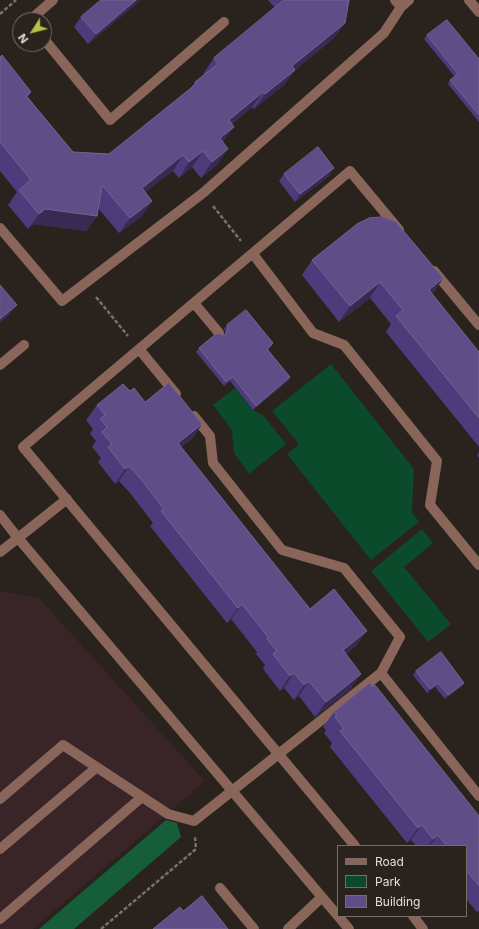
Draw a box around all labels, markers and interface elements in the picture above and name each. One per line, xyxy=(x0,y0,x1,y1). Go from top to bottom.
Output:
north arrow xyxy=(12,12,52,52)
text: N xyxy=(15,31,31,46)
legend xyxy=(337,845,467,917)
text: Road xyxy=(375,854,404,869)
text: Park xyxy=(375,874,401,889)
text: Building xyxy=(375,894,420,909)

